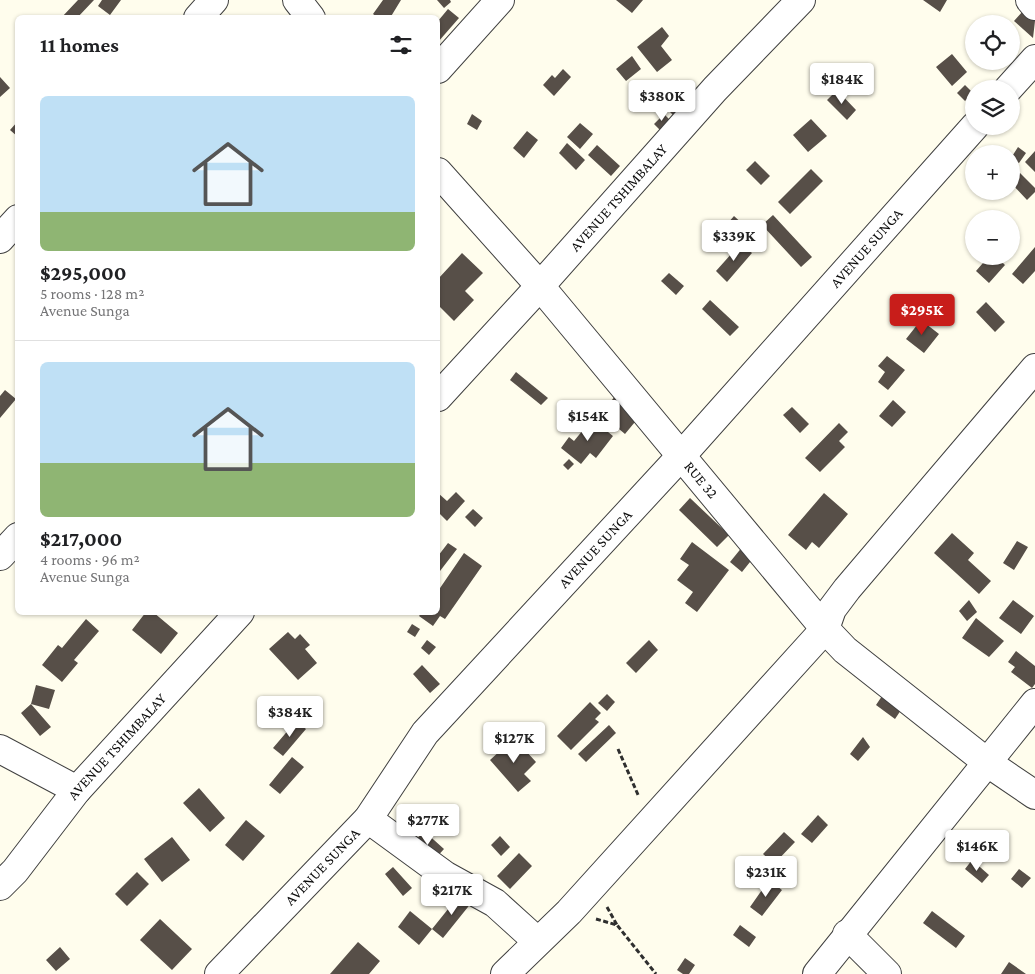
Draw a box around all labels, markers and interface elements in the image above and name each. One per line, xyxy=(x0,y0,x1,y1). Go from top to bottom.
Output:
map controls xyxy=(965,15,1020,265)
button: locate xyxy=(965,15,1020,70)
icon: filters xyxy=(387,31,415,59)
text: 11 homes xyxy=(40,33,119,57)
pin: $184K xyxy=(807,62,877,105)
text: $184K xyxy=(821,70,863,87)
pin: $380K xyxy=(627,80,697,122)
button: layers xyxy=(965,80,1020,135)
text: $380K xyxy=(639,87,685,104)
icon: home xyxy=(183,129,273,219)
street label: AVENUE TSHIMBALAY xyxy=(567,141,670,254)
button: + xyxy=(965,145,1020,200)
street label: AVENUE SUNGA xyxy=(827,205,906,291)
button: − xyxy=(965,210,1020,265)
pin: $339K xyxy=(699,220,769,262)
text: $339K xyxy=(713,227,755,244)
text: $295,000 xyxy=(40,261,126,285)
text: 5 rooms · 128 m² xyxy=(40,285,144,302)
pin: $295K xyxy=(887,294,957,336)
text: $295K xyxy=(901,301,943,318)
text: Avenue Sunga xyxy=(40,302,130,319)
icon: home xyxy=(183,394,273,484)
pin: $154K xyxy=(553,400,623,442)
text: $154K xyxy=(568,407,608,424)
street label: RUE 32 xyxy=(681,458,721,501)
street label: AVENUE SUNGA xyxy=(555,506,635,591)
text: $217,000 xyxy=(40,527,122,551)
text: 4 rooms · 96 m² xyxy=(40,551,140,568)
text: Avenue Sunga xyxy=(40,568,130,585)
street label: AVENUE TSHIMBALAY xyxy=(65,690,169,803)
pin: $384K xyxy=(255,696,325,738)
text: $384K xyxy=(268,703,312,720)
pin: $127K xyxy=(479,722,549,764)
text: $127K xyxy=(494,729,534,746)
pin: $277K xyxy=(393,804,463,846)
text: $277K xyxy=(407,811,449,828)
street label: AVENUE SUNGA xyxy=(282,825,363,908)
pin: $146K xyxy=(942,830,1012,872)
text: $146K xyxy=(956,837,998,854)
pin: $231K xyxy=(731,856,801,898)
text: $231K xyxy=(746,863,786,880)
pin: $217K xyxy=(417,874,487,916)
text: $217K xyxy=(432,881,472,898)

